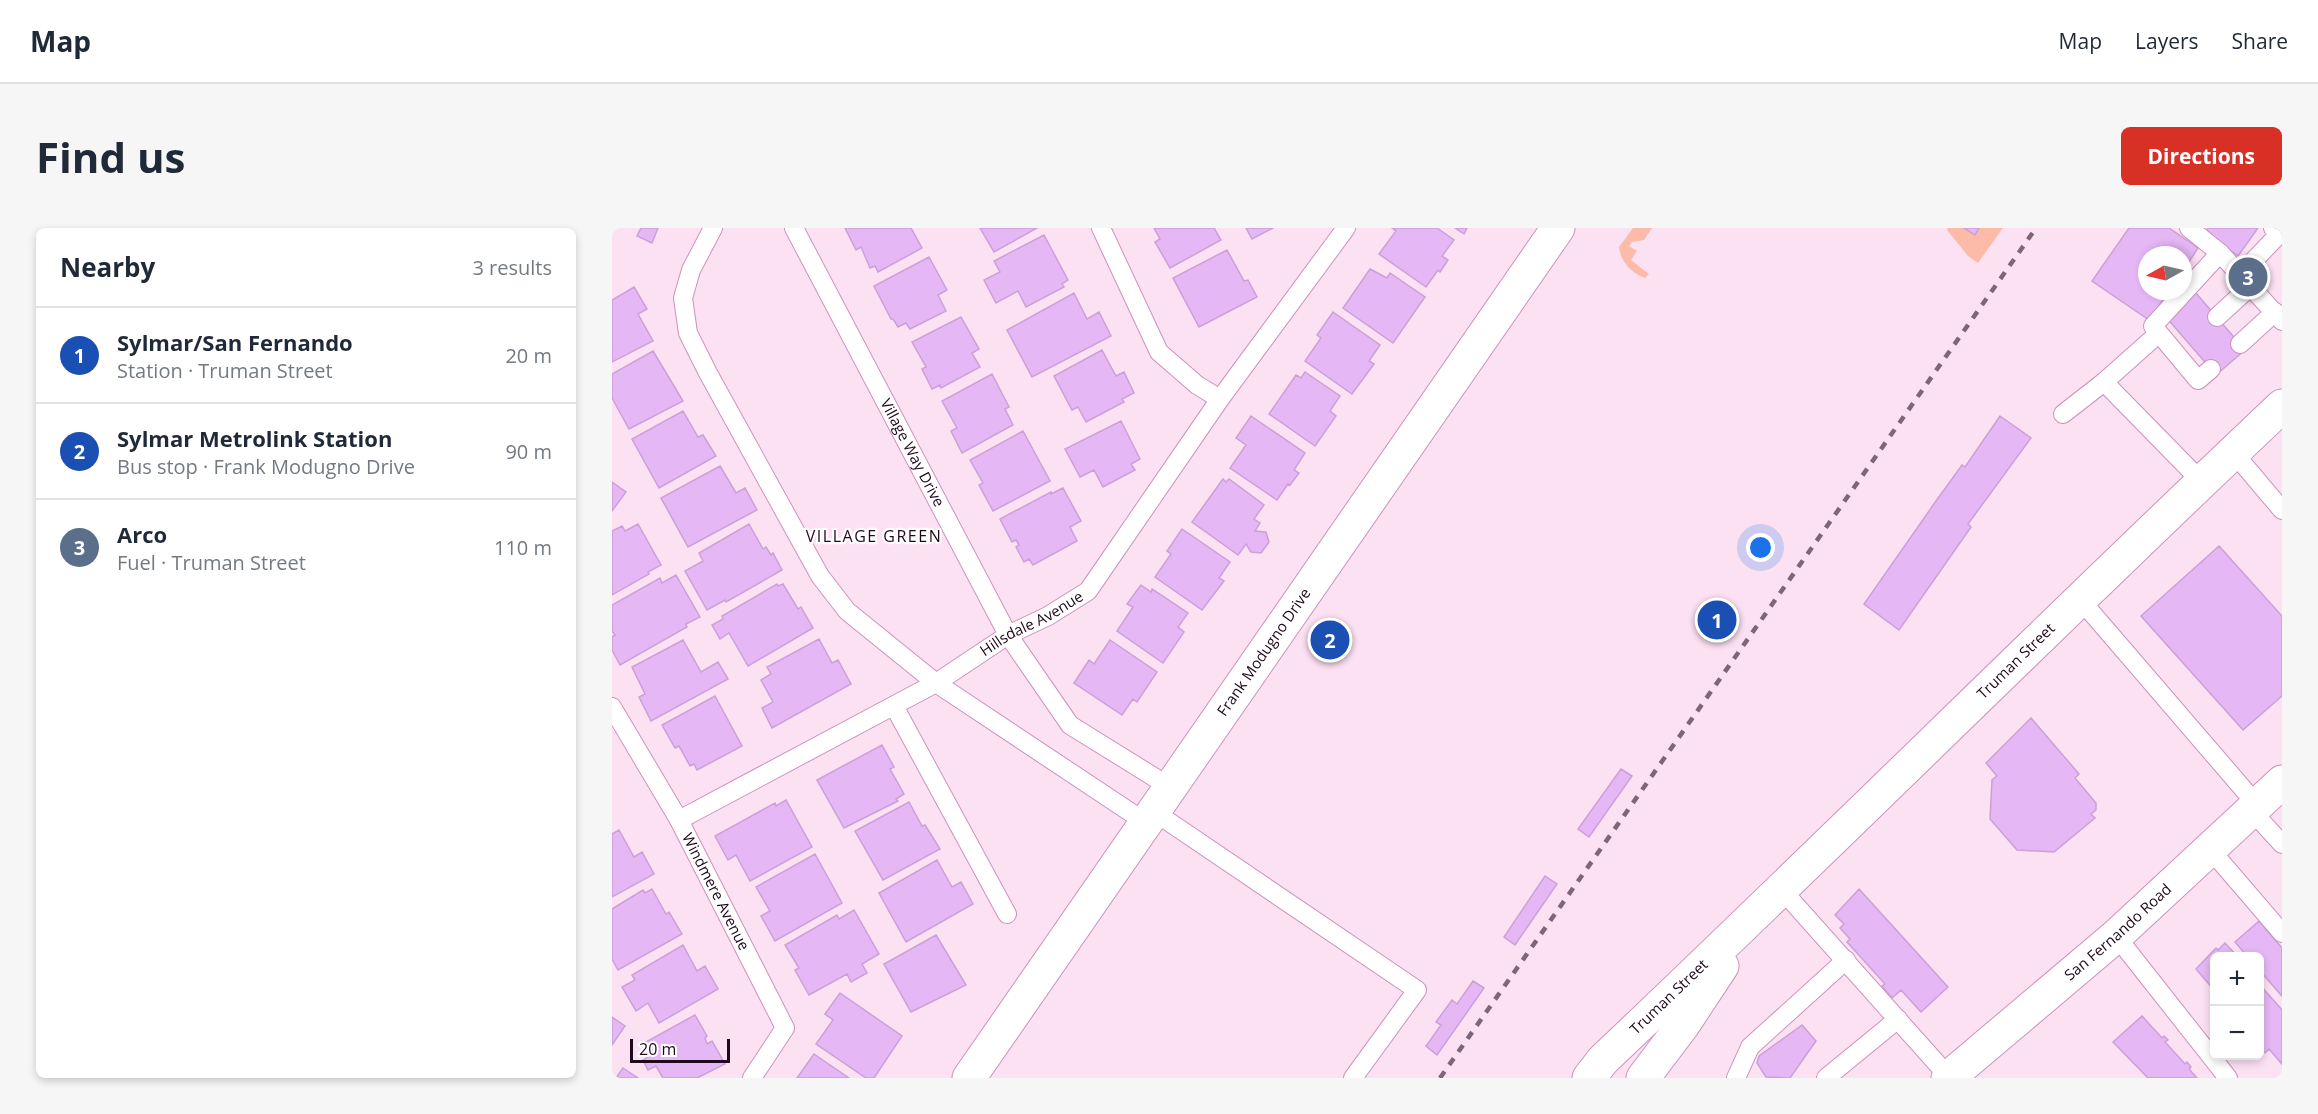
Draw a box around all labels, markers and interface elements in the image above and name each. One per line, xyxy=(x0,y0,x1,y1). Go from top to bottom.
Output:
text: Map xyxy=(30,22,91,60)
text: Map xyxy=(2059,27,2102,55)
text: Layers xyxy=(2135,27,2199,55)
text: Share xyxy=(2232,27,2288,55)
button: Directions xyxy=(2121,127,2282,185)
text: Find us xyxy=(36,128,185,185)
north arrow xyxy=(2138,246,2192,300)
text: Nearby xyxy=(60,249,155,285)
text: 3 results xyxy=(472,254,552,281)
pin: 3 xyxy=(2228,254,2268,300)
text: Sylmar/San Fernando xyxy=(117,327,353,357)
text: 1 xyxy=(74,342,85,369)
text: 20 m xyxy=(505,342,552,369)
text: Station · Truman Street xyxy=(117,357,333,384)
street label: Village Way Drive xyxy=(876,395,950,510)
text: Sylmar Metrolink Station xyxy=(117,423,392,453)
text: 2 xyxy=(74,438,85,465)
text: 90 m xyxy=(505,438,552,465)
text: Bus stop · Frank Modugno Drive xyxy=(117,453,415,480)
text: Arco xyxy=(117,519,167,549)
district label: VILLAGE GREEN xyxy=(806,525,942,547)
your location xyxy=(1746,533,1775,562)
text: 3 xyxy=(74,534,85,561)
text: 110 m xyxy=(494,534,552,561)
text: Fuel · Truman Street xyxy=(117,549,306,576)
street label: Frank Modugno Drive xyxy=(1212,584,1314,720)
street label: Hillsdale Avenue xyxy=(976,586,1086,660)
pin: 1 xyxy=(1698,598,1736,642)
pin: 2 xyxy=(1310,618,1350,662)
street label: Truman Street xyxy=(1972,618,2059,703)
street label: Windmere Avenue xyxy=(678,829,755,953)
street label: San Fernando Road xyxy=(2060,879,2175,984)
map controls xyxy=(2210,952,2264,1060)
button: + xyxy=(2210,952,2264,1006)
street label: Truman Street xyxy=(1625,954,1712,1038)
button: − xyxy=(2210,1006,2264,1060)
scale bar xyxy=(630,1036,730,1064)
text: 20 m xyxy=(639,1038,676,1060)

